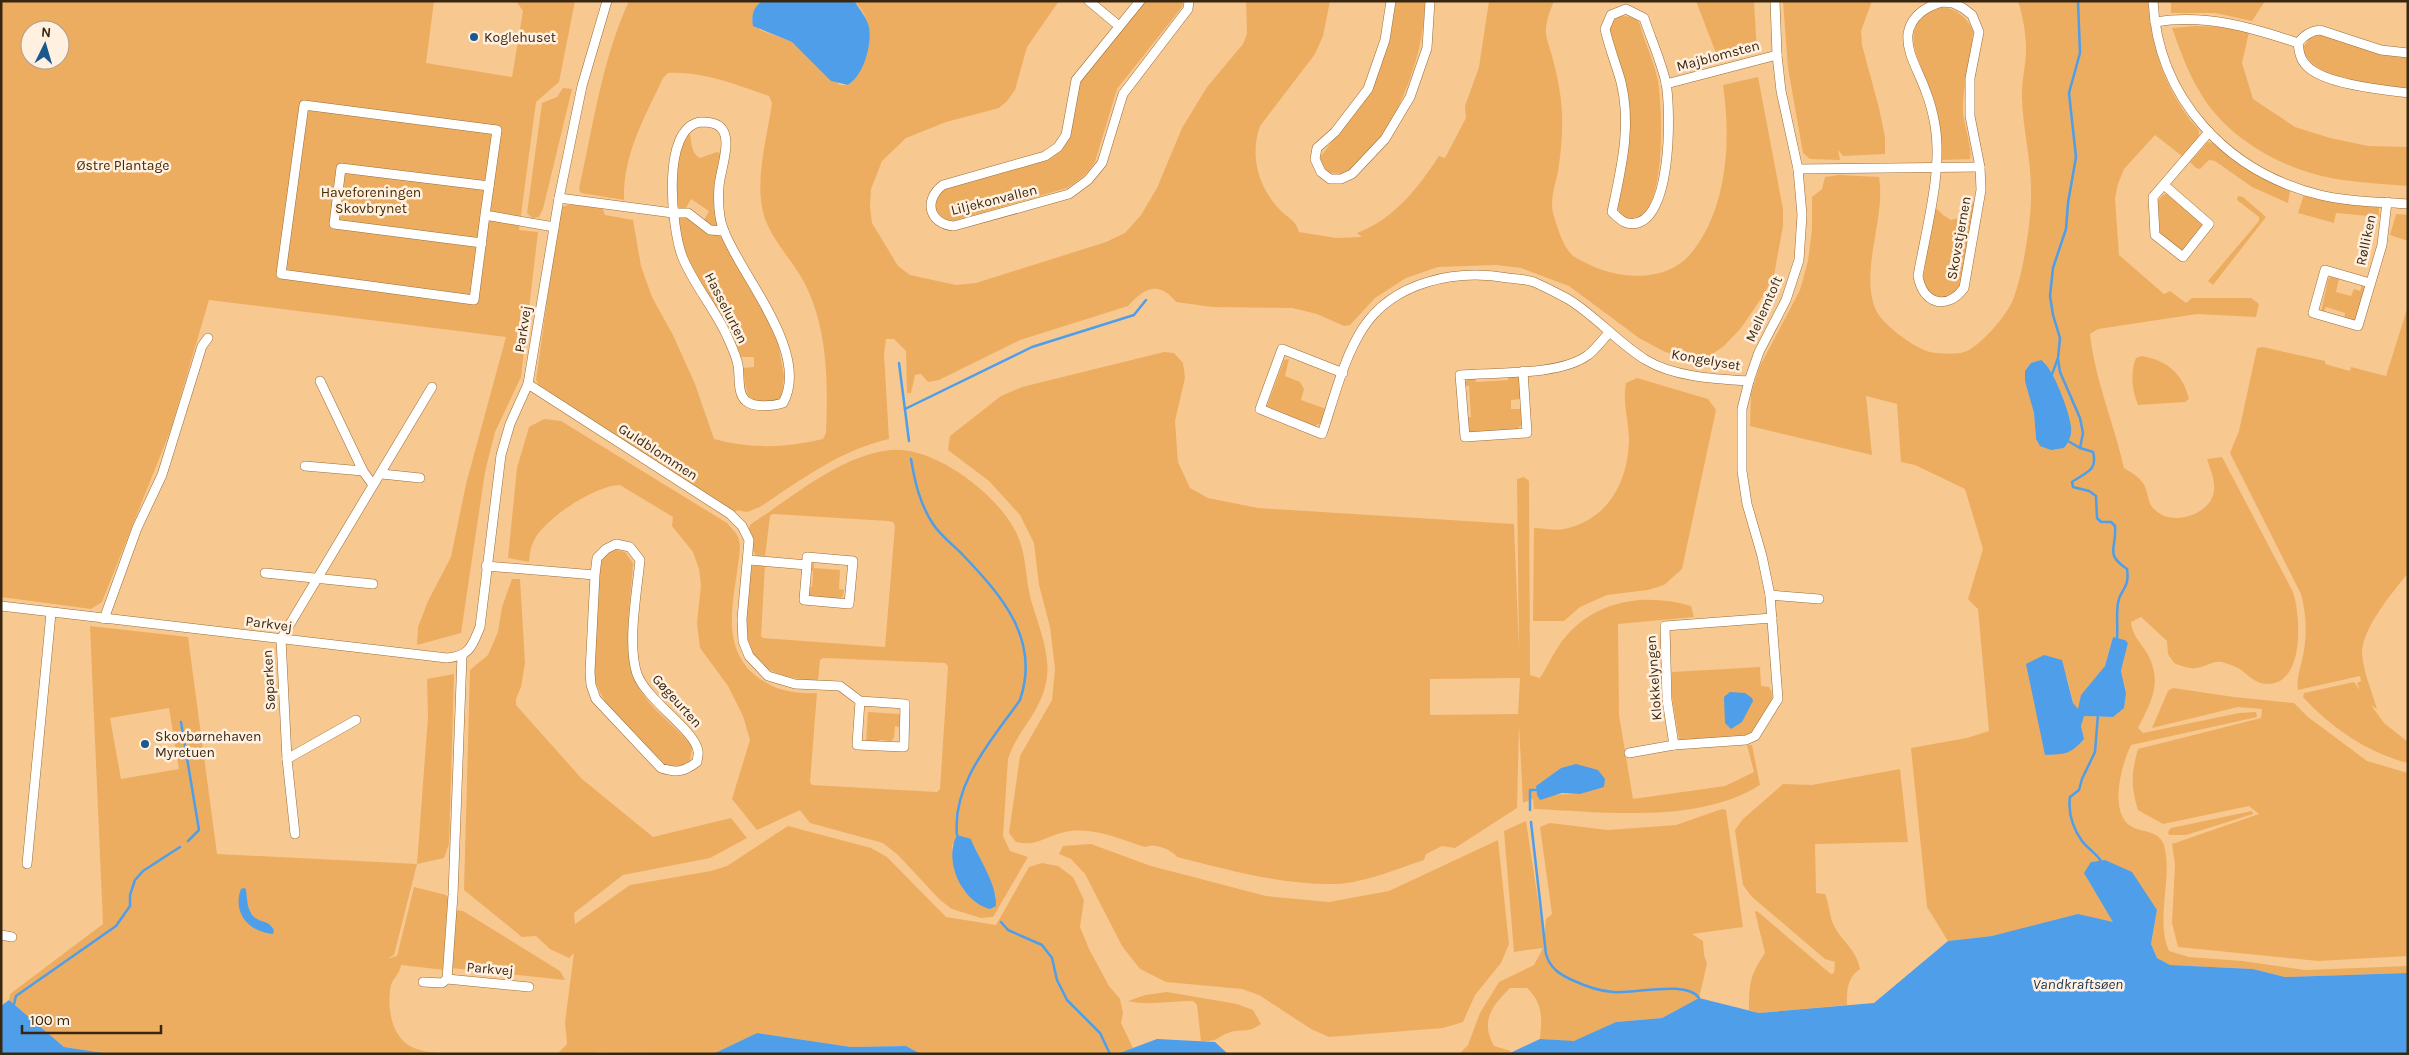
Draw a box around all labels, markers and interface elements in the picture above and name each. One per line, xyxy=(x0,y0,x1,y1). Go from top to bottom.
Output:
north arrow xyxy=(20,20,70,70)
text: N xyxy=(40,24,52,41)
place label: Koglehuset xyxy=(484,29,556,46)
marker: Koglehuset xyxy=(468,31,480,43)
street label: Majblomsten xyxy=(1675,37,1761,75)
park label: Østre Plantage xyxy=(76,157,170,174)
street label: Liljekonvallen xyxy=(949,181,1039,219)
park label: Haveforeningen Skovbrynet xyxy=(321,184,421,217)
street label: Skovstjernen xyxy=(1943,195,1975,281)
street label: Rølliken xyxy=(2352,213,2380,267)
street label: Hasselurten xyxy=(701,270,751,346)
street label: Mellemtoft xyxy=(1742,273,1786,345)
street label: Parkvej xyxy=(511,304,535,354)
street label: Kongelyset xyxy=(1670,346,1742,374)
street label: Guldblommen xyxy=(615,420,701,484)
street label: Parkvej xyxy=(245,613,293,635)
street label: Klokkelyngen xyxy=(1643,635,1665,721)
street label: Søparken xyxy=(259,649,279,711)
street label: Gøgeurten xyxy=(649,671,705,731)
place label: Skovbørnehaven Myretuen xyxy=(155,728,262,761)
marker: Skovbørnehaven Myretuen xyxy=(139,738,151,750)
street label: Parkvej xyxy=(466,958,514,980)
water label: Vandkraftsøen xyxy=(2033,975,2123,993)
scale bar xyxy=(22,1002,161,1034)
text: 100 m xyxy=(30,1011,70,1029)

